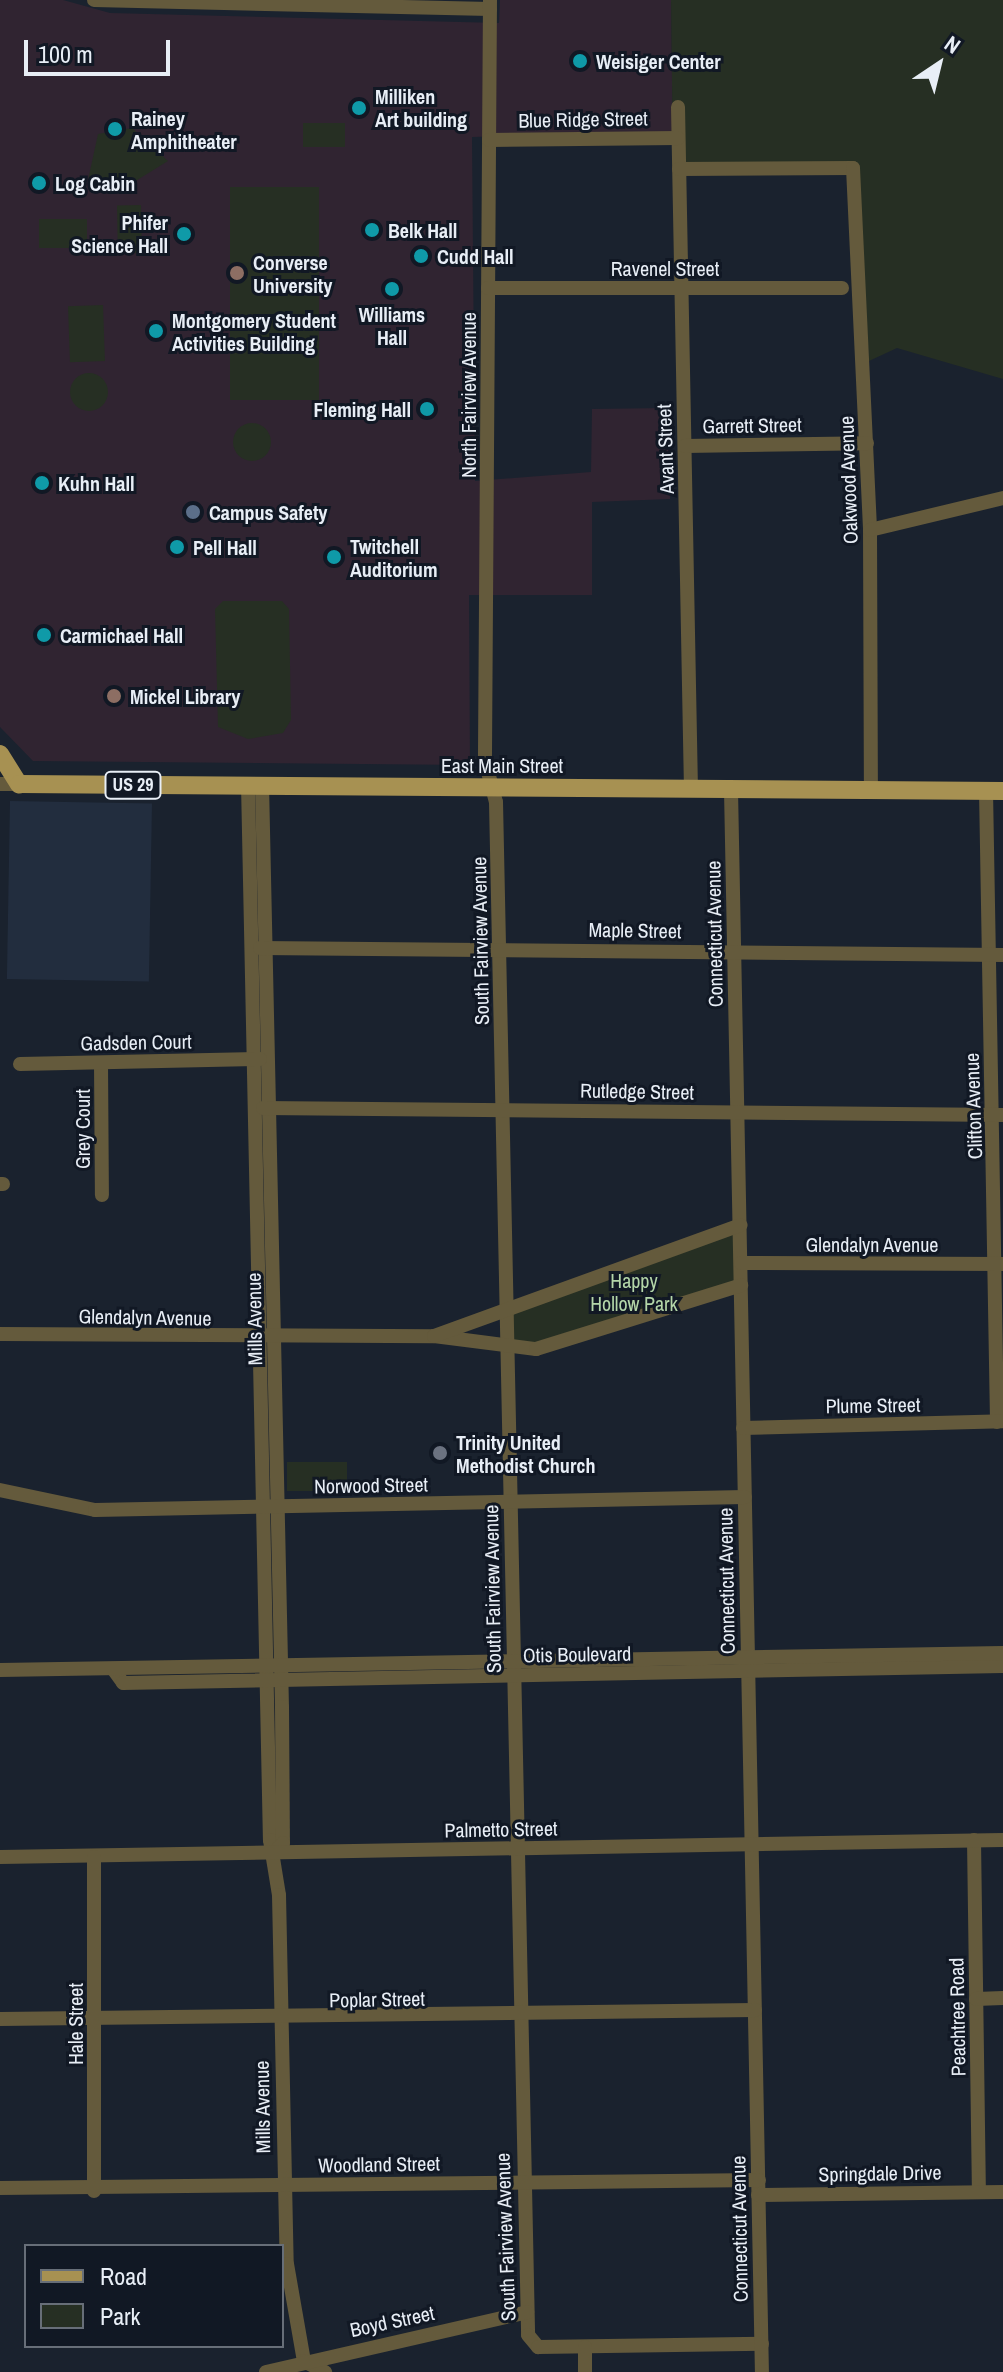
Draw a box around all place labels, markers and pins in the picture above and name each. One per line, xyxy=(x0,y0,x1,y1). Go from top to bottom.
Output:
place label: Weisiger Center xyxy=(596,49,721,73)
marker: Weisiger Center xyxy=(571,52,589,70)
place label: Milliken Art building xyxy=(375,84,467,131)
marker: Milliken Art building xyxy=(350,99,368,117)
place label: Rainey Amphitheater xyxy=(131,106,237,153)
marker: Rainey Amphitheater xyxy=(106,120,124,138)
place label: Log Cabin xyxy=(55,171,135,195)
marker: Log Cabin xyxy=(30,174,48,192)
place label: Phifer Science Hall xyxy=(71,210,168,257)
place label: Belk Hall xyxy=(388,218,457,242)
marker: Belk Hall xyxy=(363,221,381,239)
marker: Phifer Science Hall xyxy=(175,225,193,243)
place label: Cudd Hall xyxy=(437,244,514,268)
marker: Cudd Hall xyxy=(412,247,430,265)
place label: Converse University xyxy=(253,250,332,297)
marker: Converse University xyxy=(228,264,246,282)
marker: Williams Hall xyxy=(383,280,401,298)
place label: Williams Hall xyxy=(359,302,425,349)
place label: Montgomery Student Activities Building xyxy=(172,308,336,355)
marker: Montgomery Student Activities Building xyxy=(147,322,165,340)
place label: Fleming Hall xyxy=(313,397,411,421)
marker: Fleming Hall xyxy=(418,400,436,418)
place label: Kuhn Hall xyxy=(58,471,135,495)
marker: Kuhn Hall xyxy=(33,474,51,492)
place label: Campus Safety xyxy=(209,500,327,524)
marker: Campus Safety xyxy=(184,503,202,521)
place label: Twitchell Auditorium xyxy=(350,534,437,581)
place label: Pell Hall xyxy=(193,535,257,559)
marker: Pell Hall xyxy=(168,538,186,556)
marker: Twitchell Auditorium xyxy=(325,548,343,566)
place label: Carmichael Hall xyxy=(60,623,183,647)
marker: Carmichael Hall xyxy=(35,626,53,644)
place label: Mickel Library xyxy=(130,684,240,708)
marker: Mickel Library xyxy=(105,687,123,705)
place label: Trinity United Methodist Church xyxy=(456,1430,595,1477)
marker: Trinity United Methodist Church xyxy=(431,1444,449,1462)

